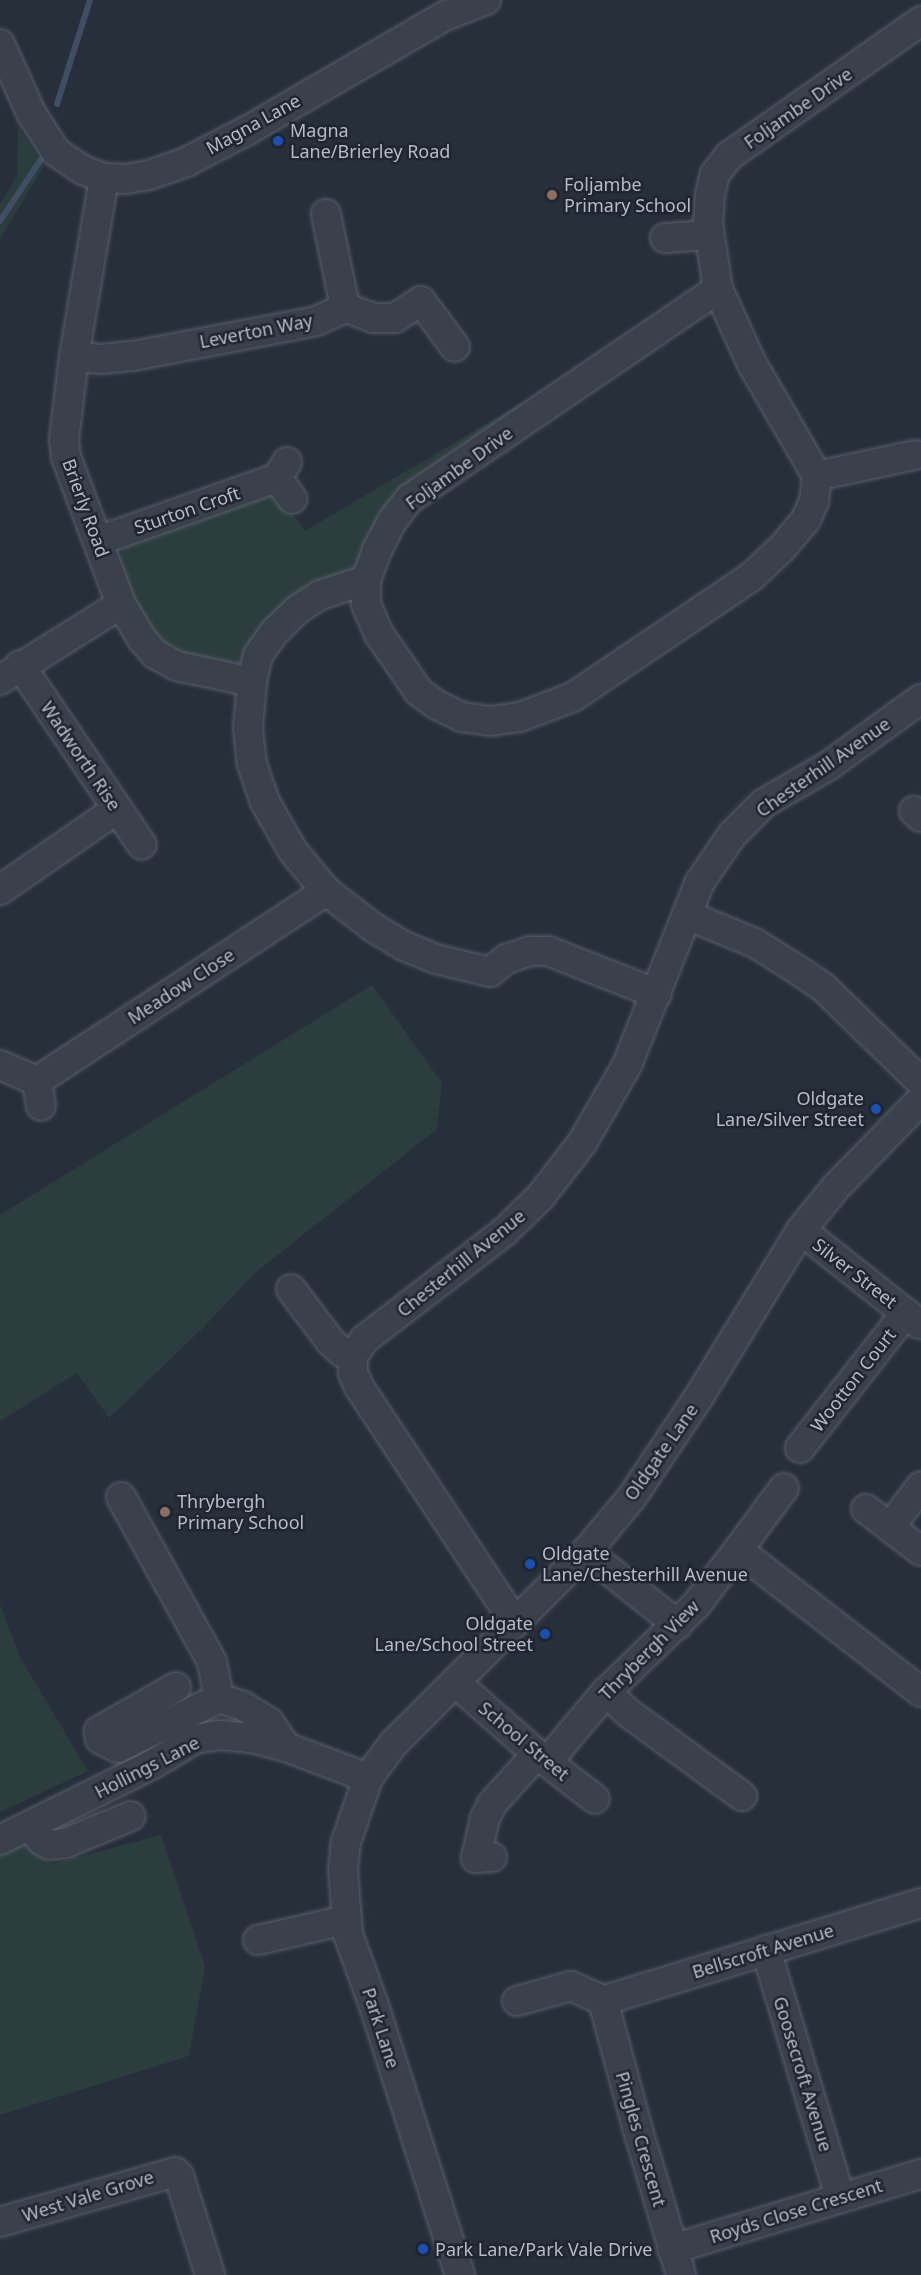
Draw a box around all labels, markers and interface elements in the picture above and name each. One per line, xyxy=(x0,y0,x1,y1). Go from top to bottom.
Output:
street label: Foljambe Drive xyxy=(740,63,856,153)
street label: Magna Lane xyxy=(202,89,304,159)
place label: Magna Lane/Brierley Road xyxy=(290,120,450,162)
marker: Magna Lane/Brierley Road xyxy=(271,134,285,148)
place label: Foljambe Primary School xyxy=(564,174,691,216)
marker: Foljambe Primary School xyxy=(545,188,559,202)
street label: Leverton Way xyxy=(198,309,314,353)
street label: Foljambe Drive xyxy=(401,422,517,514)
street label: Brierly Road xyxy=(58,456,114,560)
street label: Sturton Croft xyxy=(131,482,243,538)
street label: Wadworth Rise xyxy=(37,697,125,815)
street label: Chesterhill Avenue xyxy=(752,713,894,821)
street label: Meadow Close xyxy=(124,944,238,1028)
place label: Oldgate Lane/Silver Street xyxy=(716,1088,864,1130)
marker: Oldgate Lane/Silver Street xyxy=(869,1102,883,1116)
street label: Chesterhill Avenue xyxy=(393,1205,529,1321)
street label: Silver Street xyxy=(809,1233,901,1313)
street label: Wootton Court xyxy=(806,1324,900,1436)
street label: Oldgate Lane xyxy=(620,1399,702,1505)
place label: Thrybergh Primary School xyxy=(177,1491,304,1534)
marker: Thrybergh Primary School xyxy=(158,1505,172,1519)
place label: Oldgate Lane/Chesterhill Avenue xyxy=(542,1543,748,1586)
marker: Oldgate Lane/Chesterhill Avenue xyxy=(523,1557,537,1571)
street label: Thrybergh View xyxy=(595,1596,703,1704)
place label: Oldgate Lane/School Street xyxy=(374,1613,533,1656)
marker: Oldgate Lane/School Street xyxy=(538,1627,552,1641)
street label: School Street xyxy=(475,1697,573,1785)
street label: Hollings Lane xyxy=(91,1731,203,1803)
street label: Bellscroft Avenue xyxy=(690,1919,836,1983)
street label: Park Lane xyxy=(358,1985,404,2071)
street label: Goosecroft Avenue xyxy=(769,1994,837,2154)
street label: Pingles Crescent xyxy=(611,2069,671,2209)
street label: West Vale Grove xyxy=(20,2166,156,2226)
street label: Royds Close Crescent xyxy=(707,2174,885,2248)
place label: Park Lane/Park Vale Drive xyxy=(435,2238,652,2260)
marker: Park Lane/Park Vale Drive xyxy=(416,2242,430,2256)

